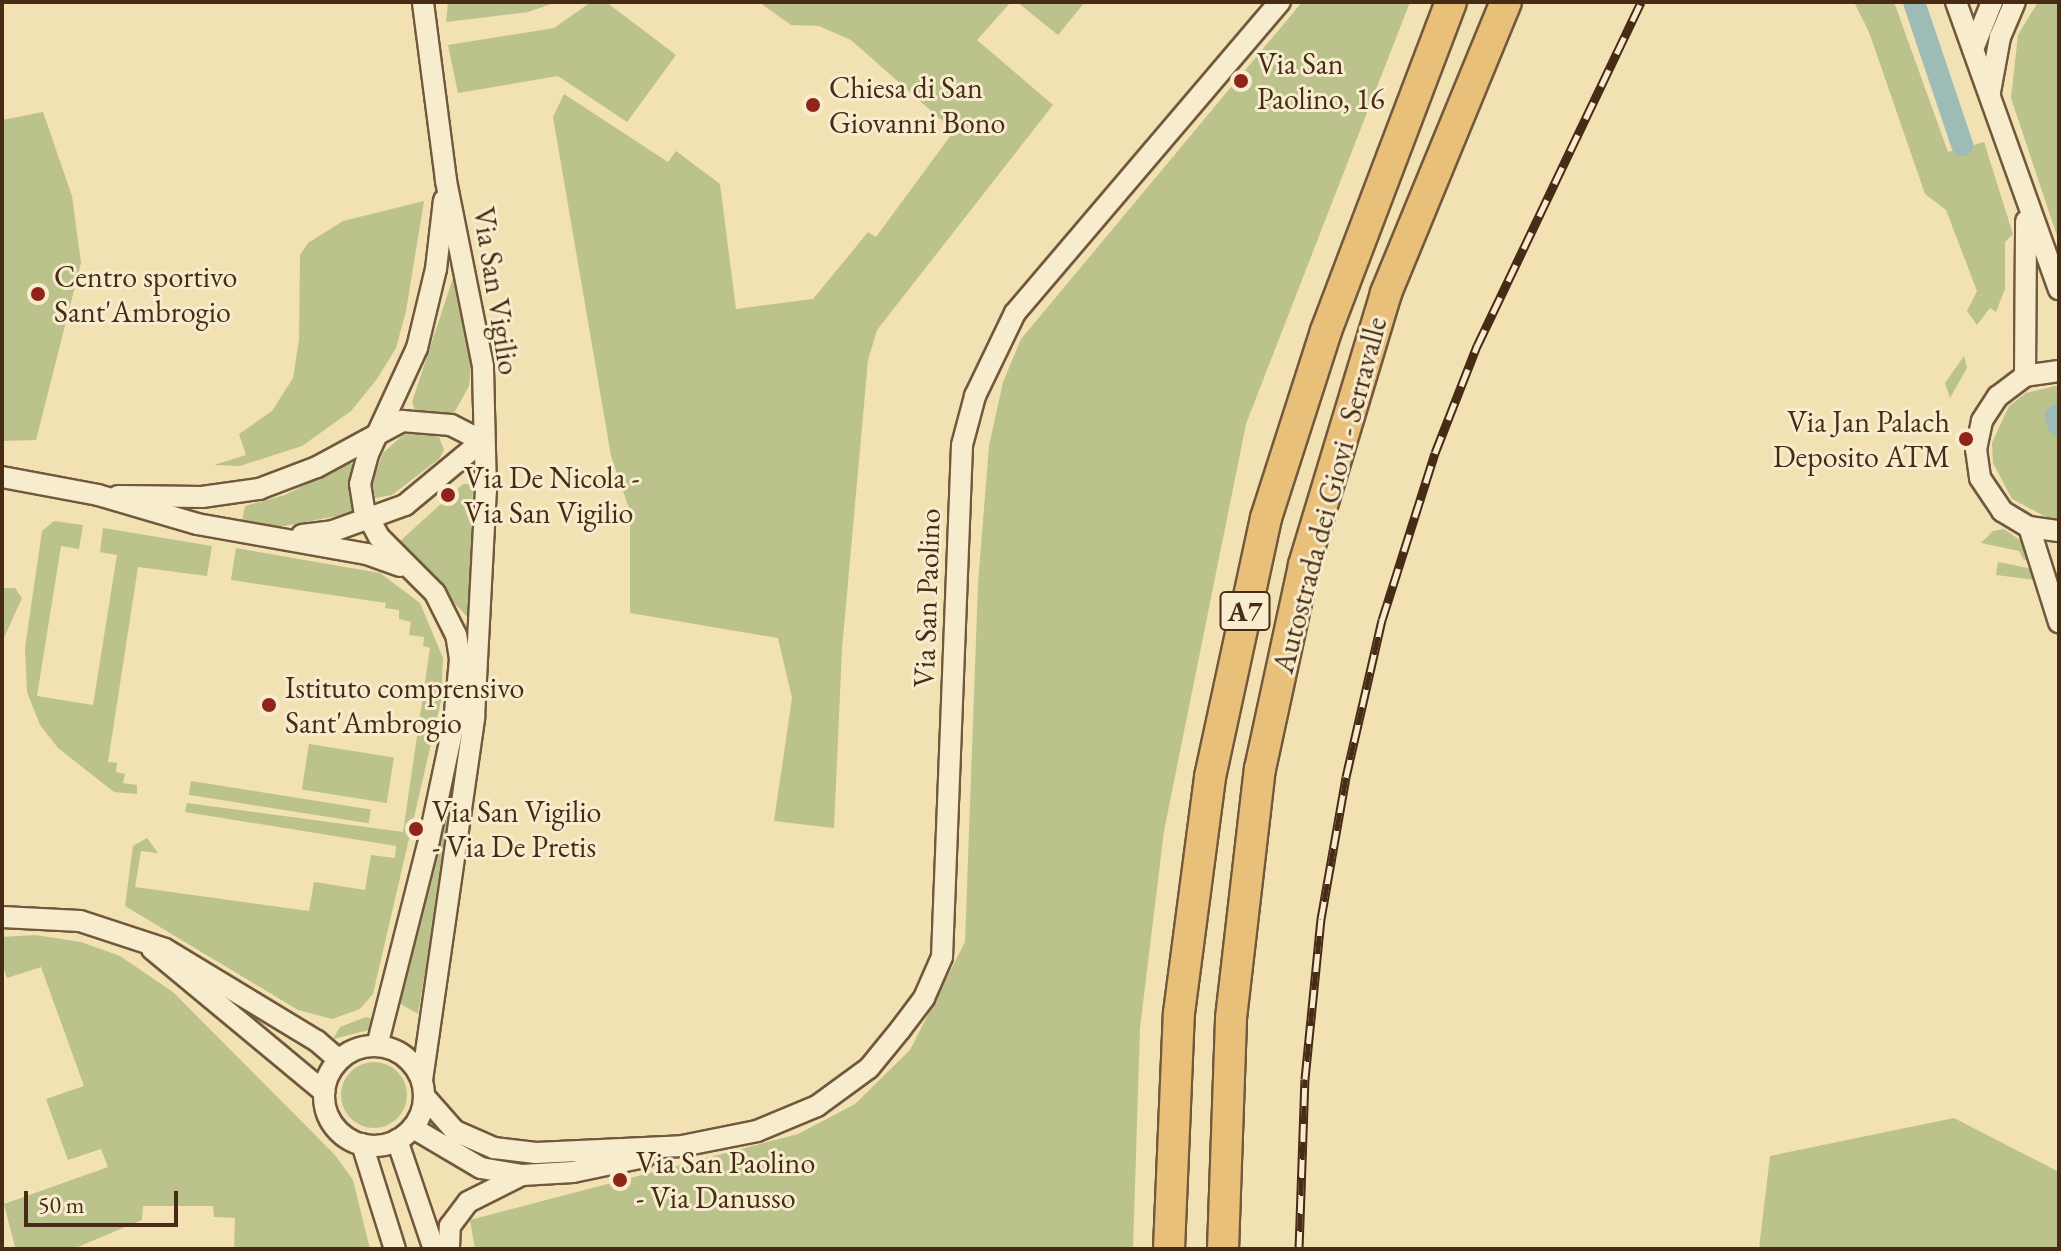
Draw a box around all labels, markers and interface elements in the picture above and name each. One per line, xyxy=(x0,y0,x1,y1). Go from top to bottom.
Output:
place label: Via San Paolino, 16 xyxy=(1257,46,1385,116)
place label: Chiesa di San Giovanni Bono xyxy=(829,70,1005,140)
marker: Via San Paolino, 16 xyxy=(1232,72,1250,90)
marker: Chiesa di San Giovanni Bono xyxy=(804,96,822,114)
street label: Via San Vigilio xyxy=(465,205,527,377)
place label: Centro sportivo Sant'Ambrogio xyxy=(54,259,237,330)
marker: Centro sportivo Sant'Ambrogio xyxy=(29,285,47,303)
street label: Autostrada dei Giovi - Serravalle xyxy=(1265,313,1395,677)
place label: Via Jan Palach Deposito ATM xyxy=(1773,404,1950,474)
marker: Via Jan Palach Deposito ATM xyxy=(1957,430,1975,448)
place label: Via De Nicola - Via San Vigilio xyxy=(464,460,640,530)
marker: Via De Nicola - Via San Vigilio xyxy=(439,486,457,504)
street label: Via San Paolino xyxy=(906,508,948,688)
road number: A7 xyxy=(1219,587,1271,635)
place label: Istituto comprensivo Sant'Ambrogio xyxy=(285,670,524,740)
marker: Istituto comprensivo Sant'Ambrogio xyxy=(260,696,278,714)
place label: Via San Vigilio - Via De Pretis xyxy=(432,794,601,864)
marker: Via San Vigilio - Via De Pretis xyxy=(407,820,425,838)
place label: Via San Paolino - Via Danusso xyxy=(636,1145,815,1216)
marker: Via San Paolino - Via Danusso xyxy=(611,1171,629,1189)
scale bar xyxy=(28,1175,182,1225)
text: 50 m xyxy=(38,1189,85,1220)

